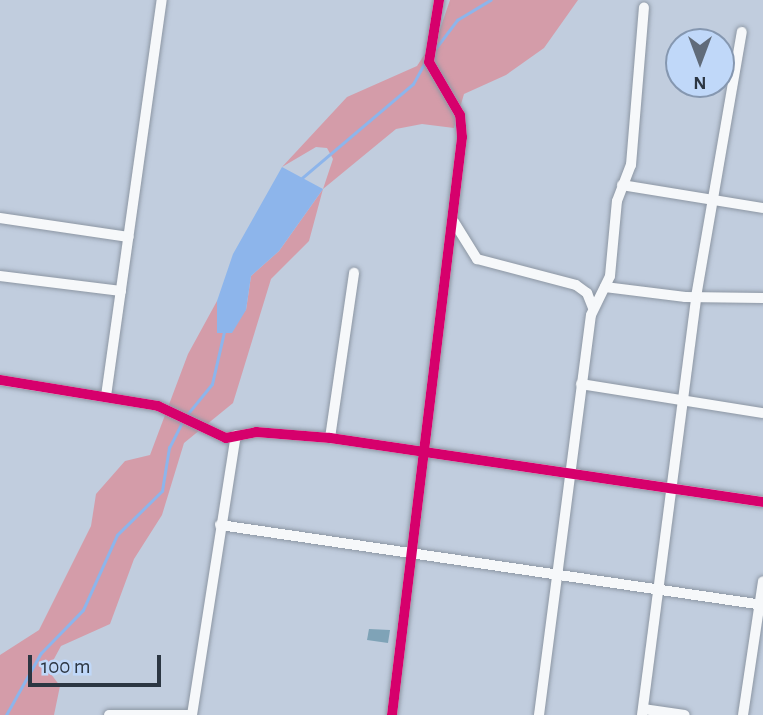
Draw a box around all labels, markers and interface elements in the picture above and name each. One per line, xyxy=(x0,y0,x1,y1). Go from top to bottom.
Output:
north arrow xyxy=(665,28,735,98)
text: N xyxy=(693,73,707,92)
scale bar xyxy=(32,642,164,686)
text: 100 m xyxy=(41,656,91,677)

